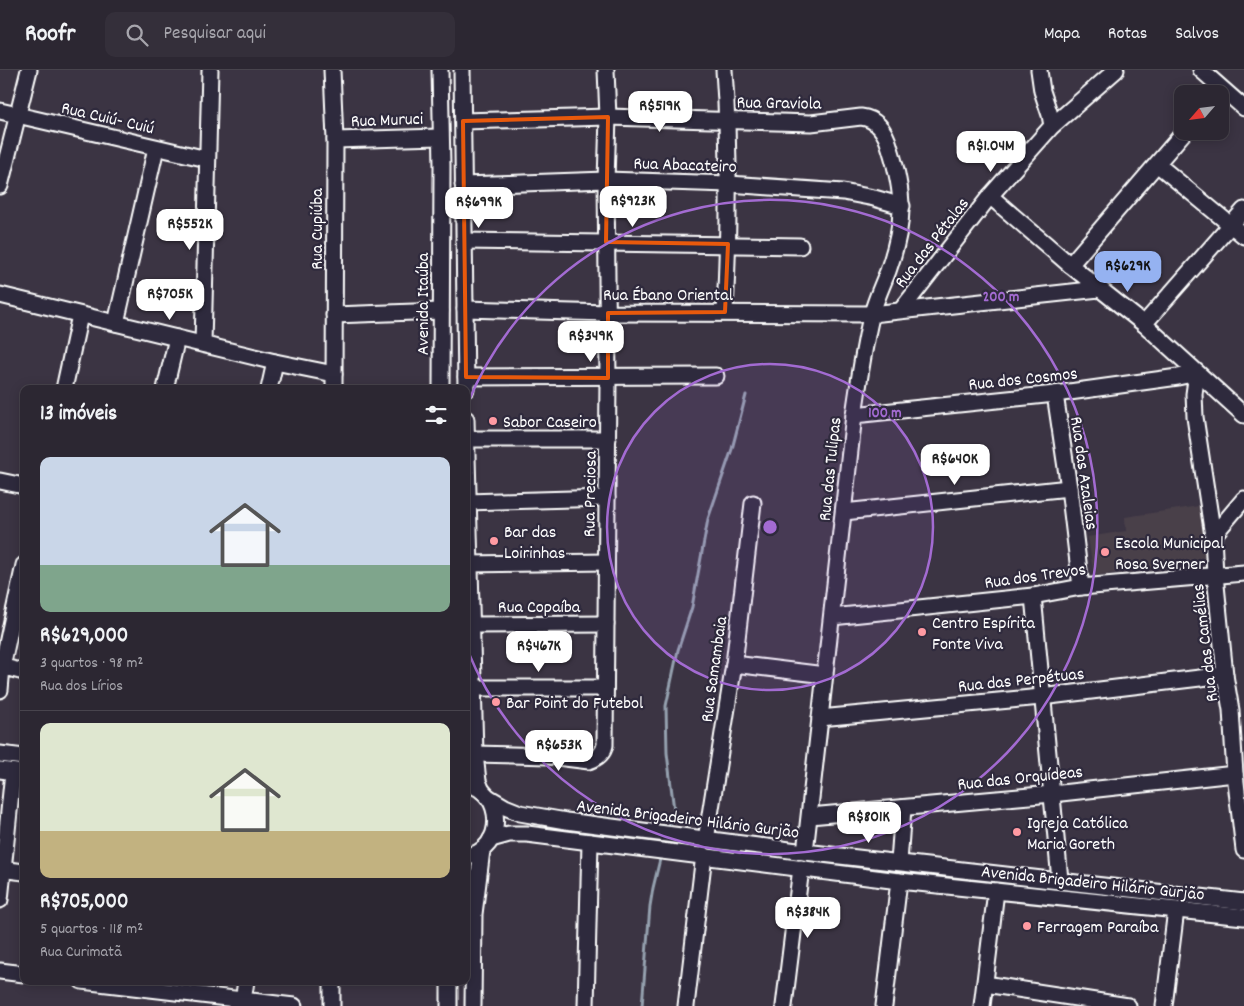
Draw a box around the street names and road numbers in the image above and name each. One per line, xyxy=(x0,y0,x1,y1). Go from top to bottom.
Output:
street label: Rua Graviola xyxy=(736,91,822,118)
street label: Rua Cuiú- Cuiú xyxy=(58,97,156,142)
street label: Rua Muruci xyxy=(350,108,424,135)
street label: Rua Abacateiro xyxy=(633,152,737,181)
street label: Rua Cupiúba xyxy=(306,188,331,270)
street label: Rua das Pétalas xyxy=(890,193,976,294)
street label: Avenida Itaúba xyxy=(412,252,437,355)
street label: Rua Ébano Oriental xyxy=(603,284,734,309)
street label: Rua dos Cosmos xyxy=(967,362,1079,399)
street label: Rua das Azaleias xyxy=(1062,415,1103,532)
street label: Rua das Tulipas xyxy=(814,416,849,523)
street label: Rua Preciosa xyxy=(578,450,605,537)
street label: Rua dos Trevos xyxy=(983,558,1088,597)
street label: Rua das Camélias xyxy=(1187,582,1226,703)
street label: Rua Copaíba xyxy=(498,596,581,621)
street label: Rua Samambaia xyxy=(696,614,735,724)
street label: Rua das Perpétuas xyxy=(957,662,1086,701)
street label: Rua das Orquídeas xyxy=(956,760,1084,799)
street label: Avenida Brigadeiro Hilário Gurjão xyxy=(575,794,801,847)
street label: Avenida Brigadeiro Hilário Gurjão xyxy=(980,860,1206,909)

